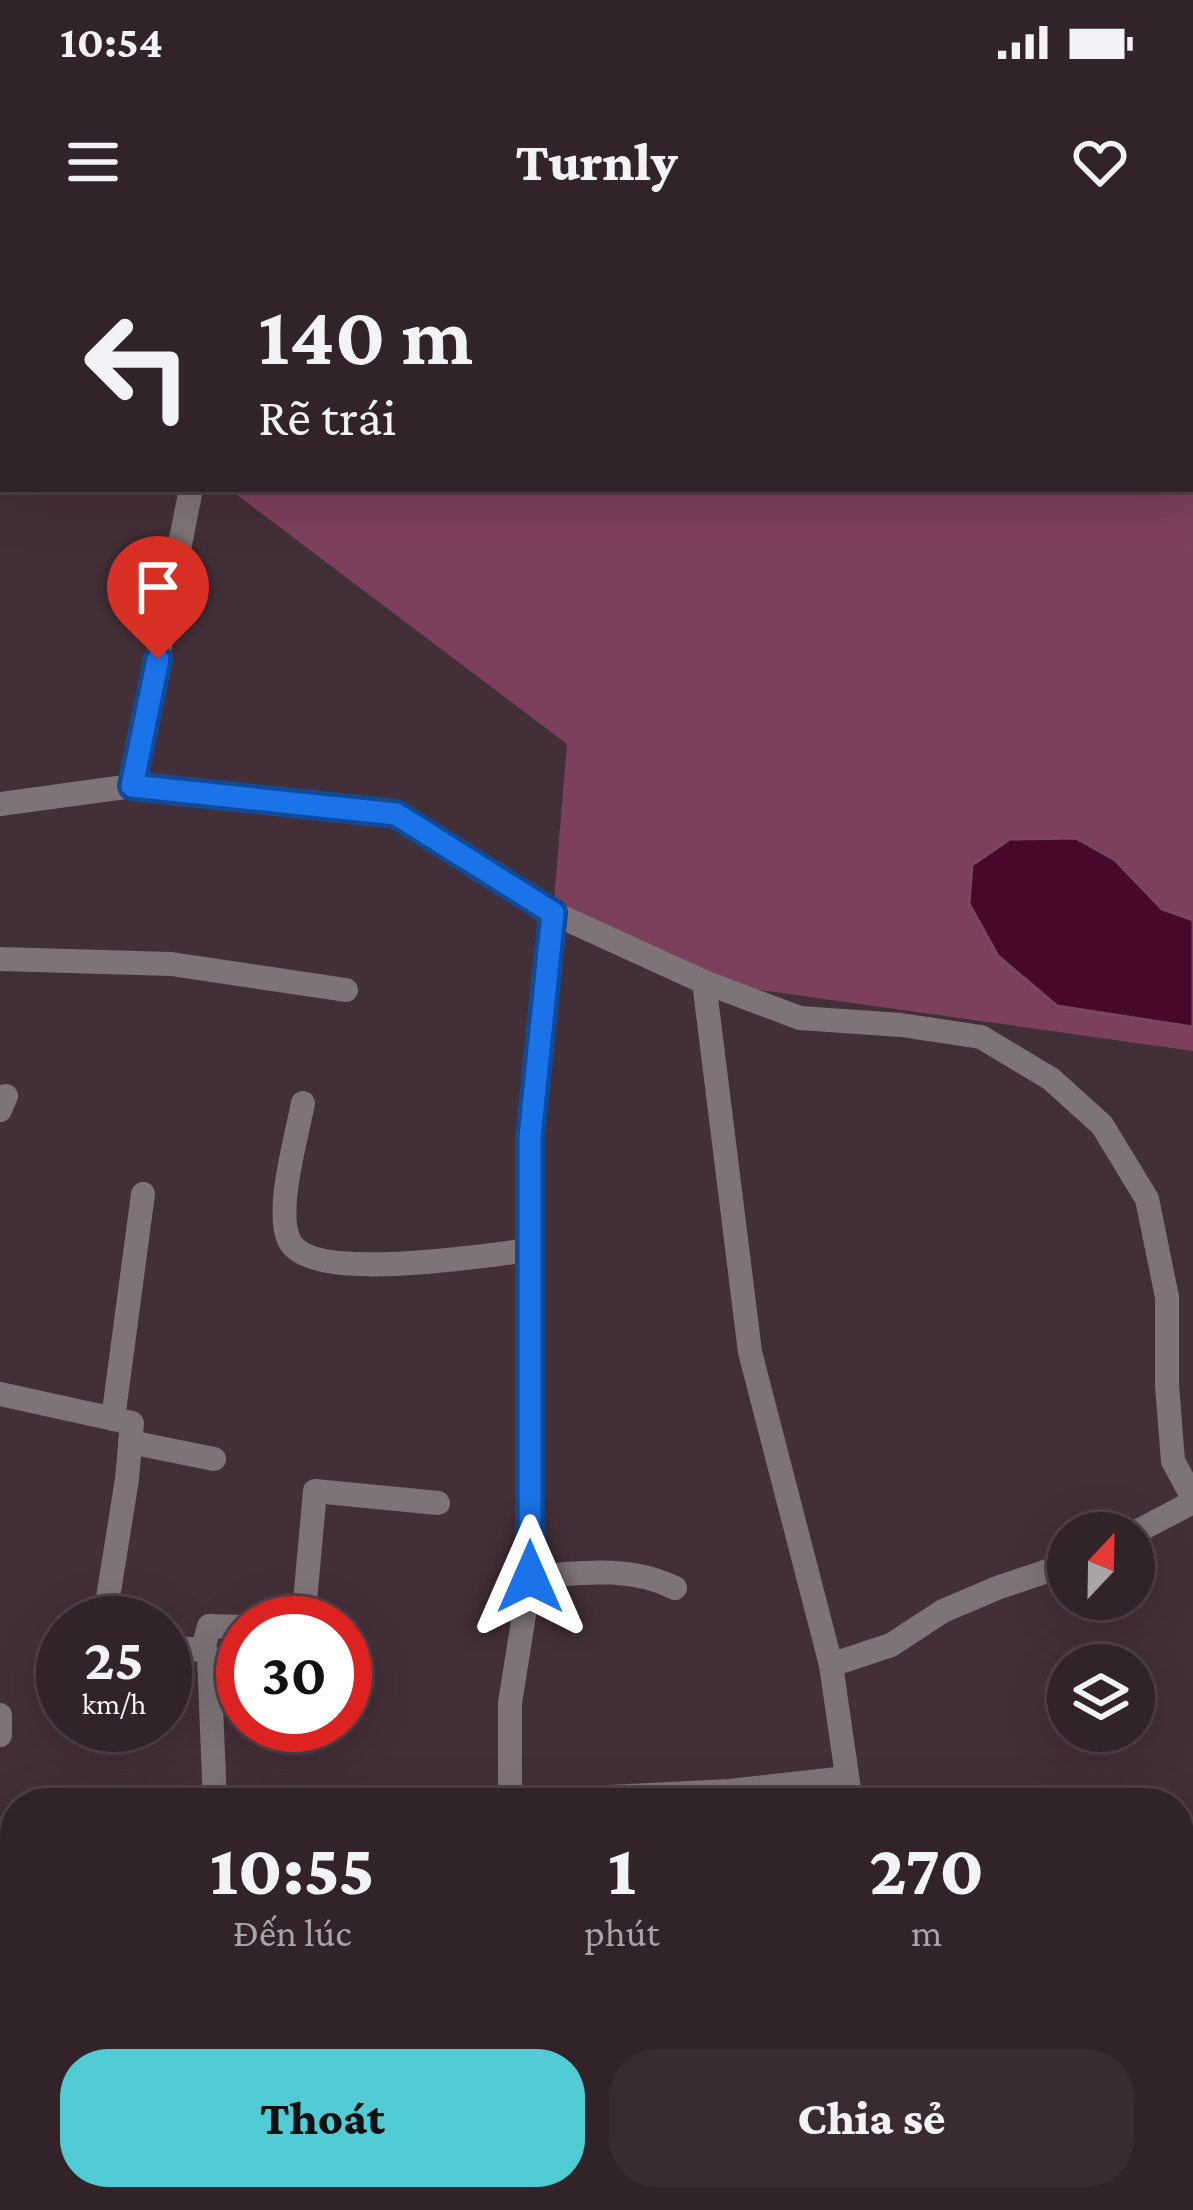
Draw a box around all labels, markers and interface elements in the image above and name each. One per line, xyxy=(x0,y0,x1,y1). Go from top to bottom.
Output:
text: 10:54 xyxy=(60,17,163,67)
icon: menu xyxy=(60,129,126,195)
icon: heart xyxy=(1067,129,1133,195)
text: Turnly xyxy=(515,132,678,192)
icon: left xyxy=(60,288,216,444)
text: 140 m xyxy=(258,289,473,382)
text: Rẽ trái xyxy=(258,387,396,447)
pin xyxy=(107,536,209,659)
icon: arrive xyxy=(125,554,191,620)
north arrow xyxy=(1047,1512,1155,1620)
map controls xyxy=(1047,1512,1155,1752)
position arrow xyxy=(467,1514,593,1640)
speed limit sign: 30 xyxy=(216,1596,372,1752)
text: 25 xyxy=(84,1625,144,1692)
button: layers xyxy=(1047,1644,1155,1752)
text: km/h xyxy=(82,1687,146,1720)
text: 10:55 xyxy=(210,1829,375,1909)
text: 1 xyxy=(608,1829,636,1909)
text: 270 xyxy=(869,1829,984,1909)
text: Đến lúc xyxy=(233,1911,351,1954)
text: phút xyxy=(584,1911,659,1954)
text: m xyxy=(911,1911,942,1954)
button: Thoát xyxy=(60,2049,585,2187)
button: Chia sẻ xyxy=(609,2049,1134,2187)

